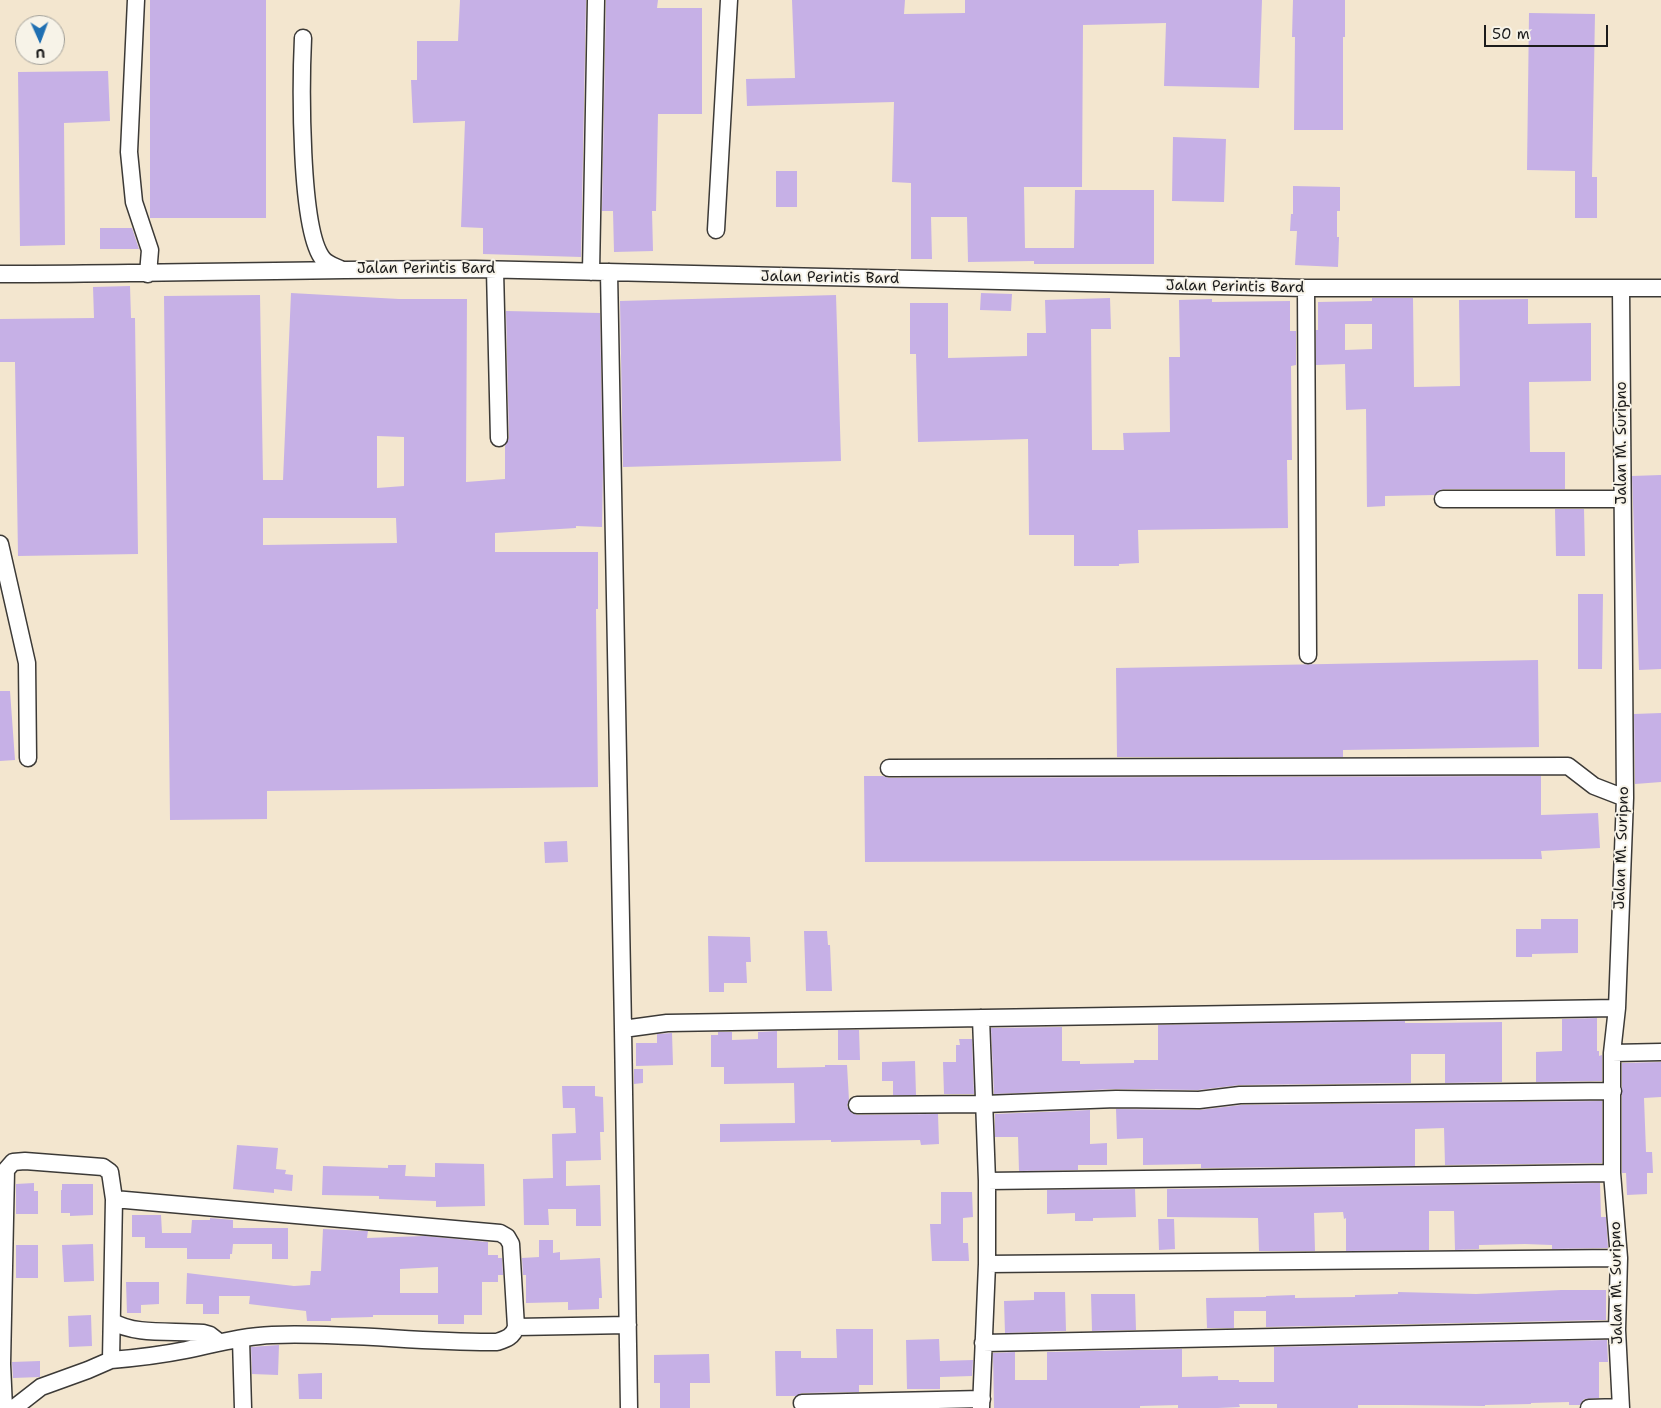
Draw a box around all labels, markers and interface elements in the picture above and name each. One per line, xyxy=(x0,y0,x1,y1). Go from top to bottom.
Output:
north arrow xyxy=(15,15,65,65)
scale bar xyxy=(1486,15,1610,47)
text: 50 m xyxy=(1492,24,1530,44)
text: U xyxy=(35,45,46,63)
street label: Jalan Perintis Bard xyxy=(357,260,495,278)
street label: Jalan Perintis Bard xyxy=(761,268,899,288)
street label: Jalan Perintis Bard xyxy=(1166,277,1304,297)
street label: Jalan M. Suripno xyxy=(1613,381,1631,505)
street label: Jalan M. Suripno xyxy=(1611,786,1633,910)
street label: Jalan M. Suripno xyxy=(1607,1221,1627,1345)

